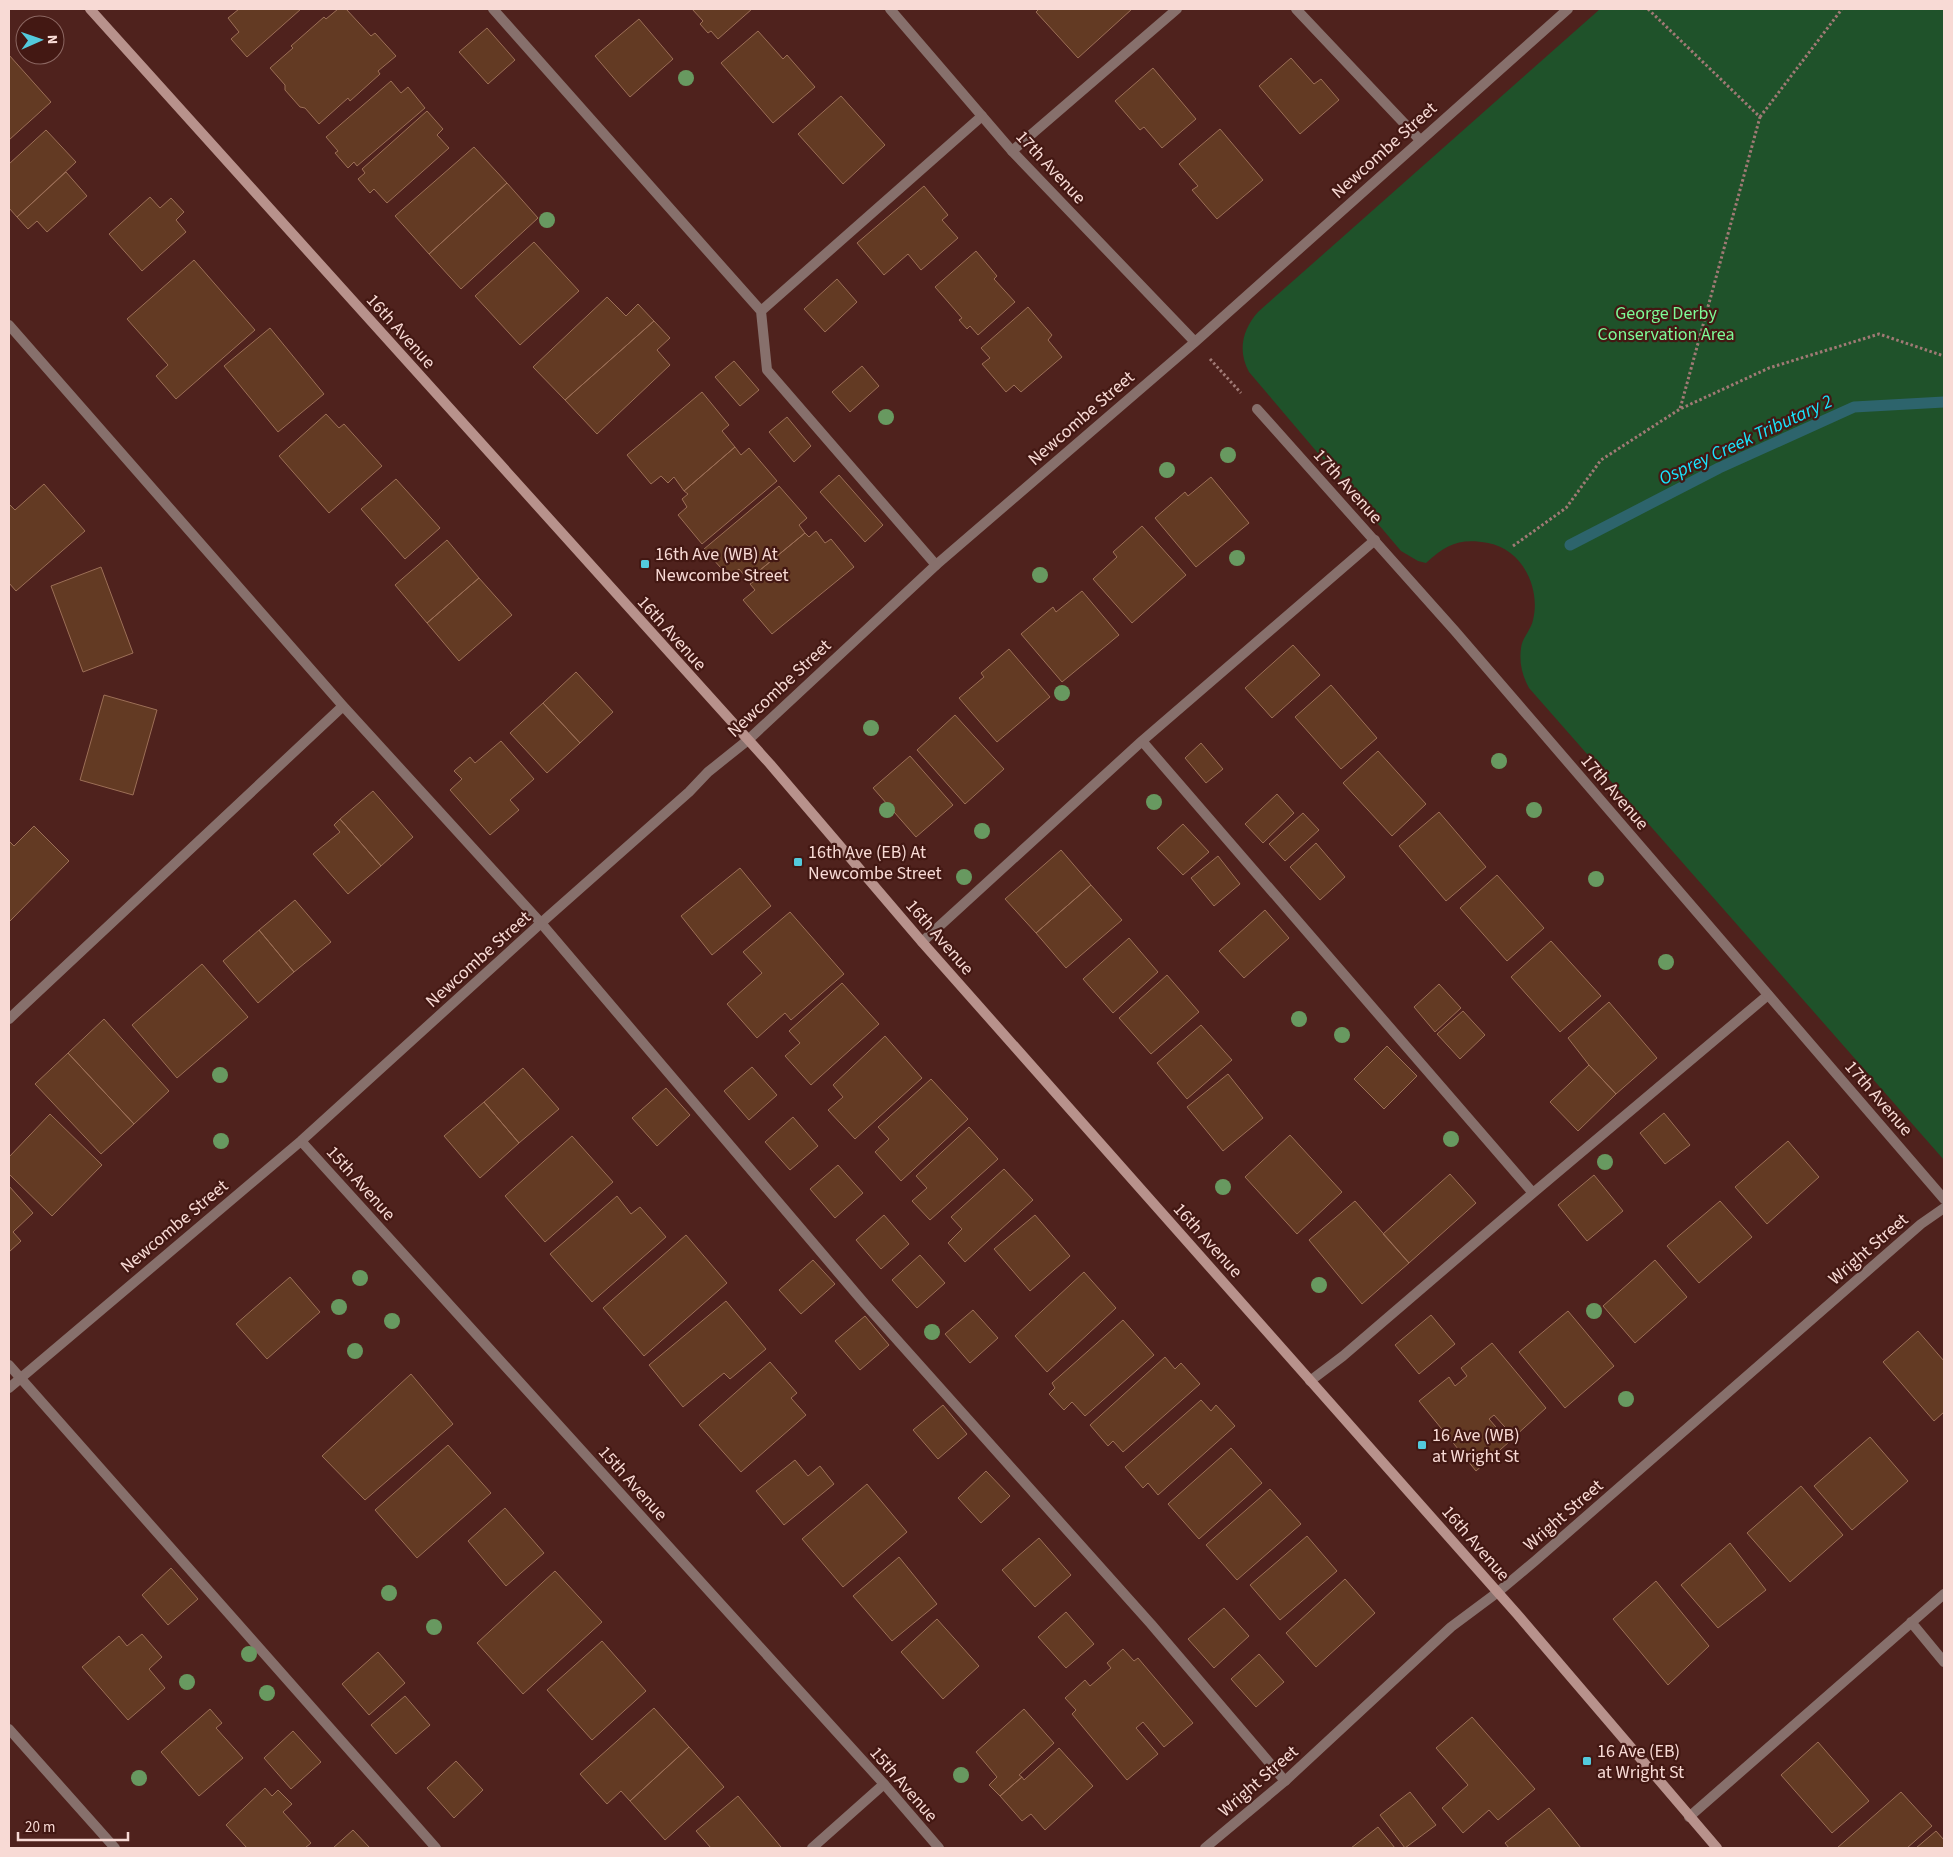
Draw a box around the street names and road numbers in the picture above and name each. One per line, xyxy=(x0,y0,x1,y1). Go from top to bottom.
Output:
street label: Newcombe Street xyxy=(1326,96,1442,204)
street label: 17th Avenue xyxy=(1010,125,1091,210)
street label: 16th Avenue xyxy=(360,288,441,374)
street label: Newcombe Street xyxy=(1023,365,1140,472)
street label: 17th Avenue xyxy=(1307,443,1388,529)
street label: 16th Avenue xyxy=(631,590,712,676)
street label: Newcombe Street xyxy=(722,634,837,743)
street label: 17th Avenue xyxy=(1575,749,1655,836)
street label: 16th Avenue xyxy=(900,894,980,981)
street label: Newcombe Street xyxy=(420,905,536,1013)
street label: 17th Avenue xyxy=(1839,1055,1919,1142)
street label: 15th Avenue xyxy=(320,1140,401,1226)
street label: Newcombe Street xyxy=(115,1174,234,1279)
street label: 16th Avenue xyxy=(1167,1197,1248,1283)
street label: Wright Street xyxy=(1823,1208,1914,1291)
street label: 15th Avenue xyxy=(592,1440,673,1526)
street label: Wright Street xyxy=(1518,1474,1609,1557)
street label: 16th Avenue xyxy=(1436,1500,1516,1587)
street label: Wright Street xyxy=(1213,1740,1304,1823)
street label: 15th Avenue xyxy=(864,1741,944,1828)

